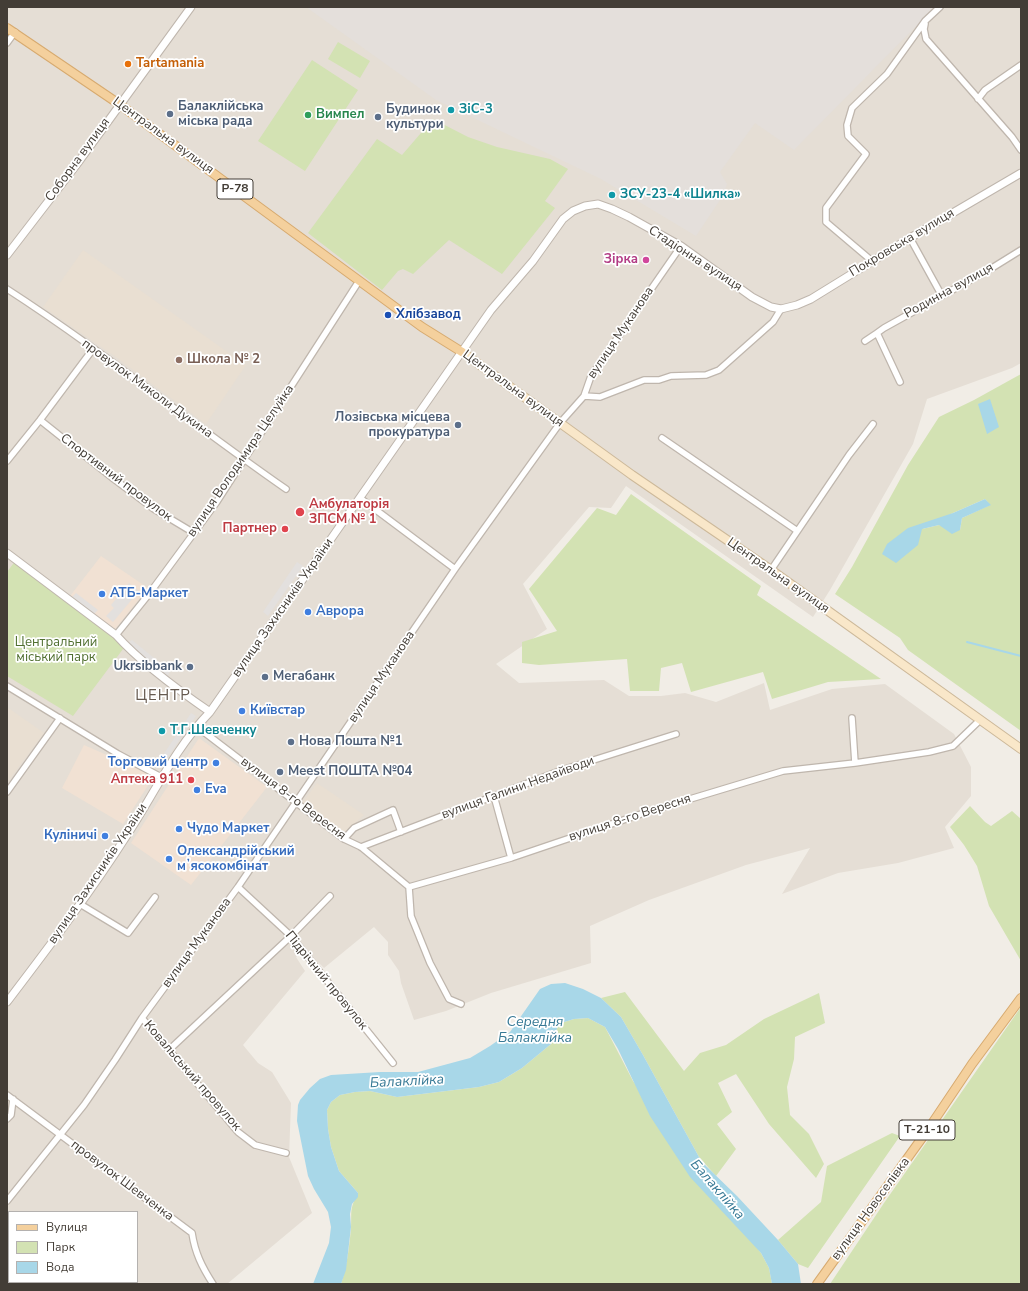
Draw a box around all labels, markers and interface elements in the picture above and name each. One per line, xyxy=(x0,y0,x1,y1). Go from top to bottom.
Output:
place label: Tartamania xyxy=(136,56,204,72)
marker: Tartamania xyxy=(123,59,133,69)
street label: Центральна вулиця xyxy=(109,94,217,178)
place label: Балаклійська міська рада xyxy=(178,99,264,130)
place label: Будинок культури xyxy=(386,102,444,133)
place label: ЗіС-3 xyxy=(459,102,493,118)
marker: ЗіС-3 xyxy=(446,105,456,115)
place label: Вимпел xyxy=(316,107,365,123)
marker: Балаклійська міська рада xyxy=(165,109,175,119)
marker: Вимпел xyxy=(303,110,313,120)
marker: Будинок культури xyxy=(373,112,383,122)
street label: Соборна вулиця xyxy=(42,115,114,205)
road number: Р-78 xyxy=(217,179,253,199)
place label: ЗСУ-23-4 «Шилка» xyxy=(620,187,741,203)
marker: ЗСУ-23-4 «Шилка» xyxy=(607,190,617,200)
street label: Покровська вулиця xyxy=(847,205,957,281)
street label: Стадіонна вулиця xyxy=(645,223,745,295)
place label: Зірка xyxy=(604,252,638,268)
marker: Зірка xyxy=(641,255,651,265)
street label: Родинна вулиця xyxy=(902,260,996,322)
street label: вулиця Муканова xyxy=(584,284,658,382)
place label: Хлібзавод xyxy=(396,307,461,323)
marker: Хлібзавод xyxy=(383,310,393,320)
street label: провулок Миколи Дукина xyxy=(78,336,216,442)
street label: Центральна вулиця xyxy=(459,347,567,431)
place label: Школа № 2 xyxy=(187,352,260,368)
marker: Школа № 2 xyxy=(174,355,184,365)
street label: вулиця Володимира Целуйка xyxy=(184,382,298,540)
place label: Лозівська місцева прокуратура xyxy=(335,410,450,441)
marker: Лозівська місцева прокуратура xyxy=(453,420,463,430)
street label: Спортивний провулок xyxy=(57,431,175,525)
place label: Амбулаторія ЗПСМ № 1 xyxy=(309,497,389,528)
marker: Амбулаторія ЗПСМ № 1 xyxy=(294,506,306,518)
place label: Партнер xyxy=(222,521,277,537)
marker: Партнер xyxy=(280,524,290,534)
street label: Центральна вулиця xyxy=(724,535,832,617)
street label: вулиця Захисників України xyxy=(229,536,337,680)
place label: АТБ-Маркет xyxy=(110,586,188,602)
marker: АТБ-Маркет xyxy=(97,589,107,599)
place label: Аврора xyxy=(316,604,364,620)
marker: Аврора xyxy=(303,607,313,617)
street label: вулиця Муканова xyxy=(345,628,419,726)
park label: Центральний міський парк xyxy=(15,635,97,666)
place label: Ukrsibbank xyxy=(113,659,182,675)
marker: Ukrsibbank xyxy=(185,662,195,672)
place label: Мегабанк xyxy=(273,669,335,685)
marker: Мегабанк xyxy=(260,672,270,682)
district label: ЦЕНТР xyxy=(135,687,191,705)
place label: Київстар xyxy=(250,703,305,719)
marker: Київстар xyxy=(237,706,247,716)
place label: Т.Г.Шевченку xyxy=(170,723,256,739)
marker: Т.Г.Шевченку xyxy=(157,726,167,736)
place label: Нова Пошта №1 xyxy=(299,734,402,750)
marker: Нова Пошта №1 xyxy=(286,737,296,747)
street label: вулиця Галини Недайводи xyxy=(439,753,597,823)
street label: вулиця 8-го Вересня xyxy=(237,754,349,844)
place label: Торговий центр xyxy=(108,755,208,771)
marker: Торговий центр xyxy=(211,758,221,768)
place label: Meest ПОШТА №04 xyxy=(288,764,412,780)
marker: Meest ПОШТА №04 xyxy=(275,767,285,777)
place label: Аптека 911 xyxy=(111,772,183,788)
marker: Аптека 911 xyxy=(186,775,196,785)
place label: Eva xyxy=(205,782,226,798)
marker: Eva xyxy=(192,785,202,795)
street label: вулиця 8-го Вересня xyxy=(567,791,693,845)
street label: вулиця Захисників України xyxy=(45,801,151,947)
place label: Чудо Маркет xyxy=(187,821,269,837)
marker: Чудо Маркет xyxy=(174,824,184,834)
place label: Куліничі xyxy=(44,828,97,844)
marker: Куліничі xyxy=(100,831,110,841)
place label: Олександрійський мʼясокомбінат xyxy=(177,844,295,875)
marker: Олександрійський мʼясокомбінат xyxy=(164,854,174,864)
street label: вулиця Муканова xyxy=(159,895,235,991)
street label: Підрічний провулок xyxy=(281,928,371,1034)
water label: Середня Балаклійка xyxy=(498,1015,572,1048)
street label: Ковальський провулок xyxy=(140,1018,244,1134)
water label: Балаклійка xyxy=(369,1072,445,1092)
road number: Т-21-10 xyxy=(899,1120,955,1140)
street label: провулок Шевченка xyxy=(67,1137,177,1225)
street label: вулиця Новоселівка xyxy=(828,1155,914,1263)
water label: Балаклійка xyxy=(686,1156,748,1224)
legend xyxy=(8,1211,138,1283)
text: Вулиця xyxy=(46,1219,88,1235)
text: Парк xyxy=(46,1239,75,1255)
text: Вода xyxy=(46,1259,74,1275)

